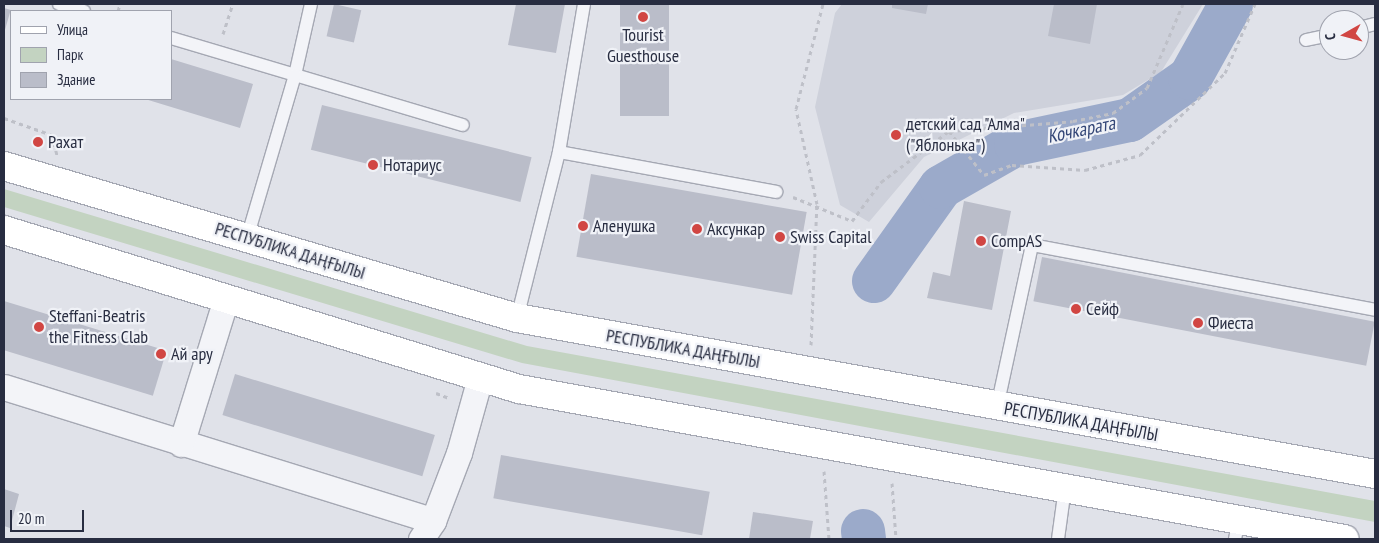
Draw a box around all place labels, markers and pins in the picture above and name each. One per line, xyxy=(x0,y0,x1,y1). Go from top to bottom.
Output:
marker: Tourist Guesthouse xyxy=(637,11,649,23)
place label: Tourist Guesthouse xyxy=(607,25,679,68)
place label: детский сад "Алма" ("Яблонька") xyxy=(906,114,1026,156)
marker: детский сад "Алма" ("Яблонька") xyxy=(890,129,902,141)
place label: Рахат xyxy=(48,131,83,153)
marker: Рахат xyxy=(32,136,44,148)
place label: Нотариус xyxy=(383,154,442,176)
marker: Нотариус xyxy=(367,159,379,171)
place label: Аленушка xyxy=(593,215,656,237)
place label: Аксункар xyxy=(707,218,765,240)
marker: Аленушка xyxy=(577,220,589,232)
marker: Аксункар xyxy=(691,223,703,235)
place label: Swiss Capital xyxy=(790,226,872,248)
place label: CompAS xyxy=(991,230,1042,252)
marker: Swiss Capital xyxy=(774,231,786,243)
marker: CompAS xyxy=(975,235,987,247)
place label: Сейф xyxy=(1086,298,1119,320)
marker: Сейф xyxy=(1070,303,1082,315)
place label: Steffani-Beatris the Fitness Clab xyxy=(49,306,148,348)
place label: Фиеста xyxy=(1208,312,1254,334)
marker: Фиеста xyxy=(1192,317,1204,329)
marker: Steffani-Beatris the Fitness Clab xyxy=(33,321,45,333)
place label: Ай ару xyxy=(171,343,213,365)
marker: Ай ару xyxy=(155,348,167,360)

